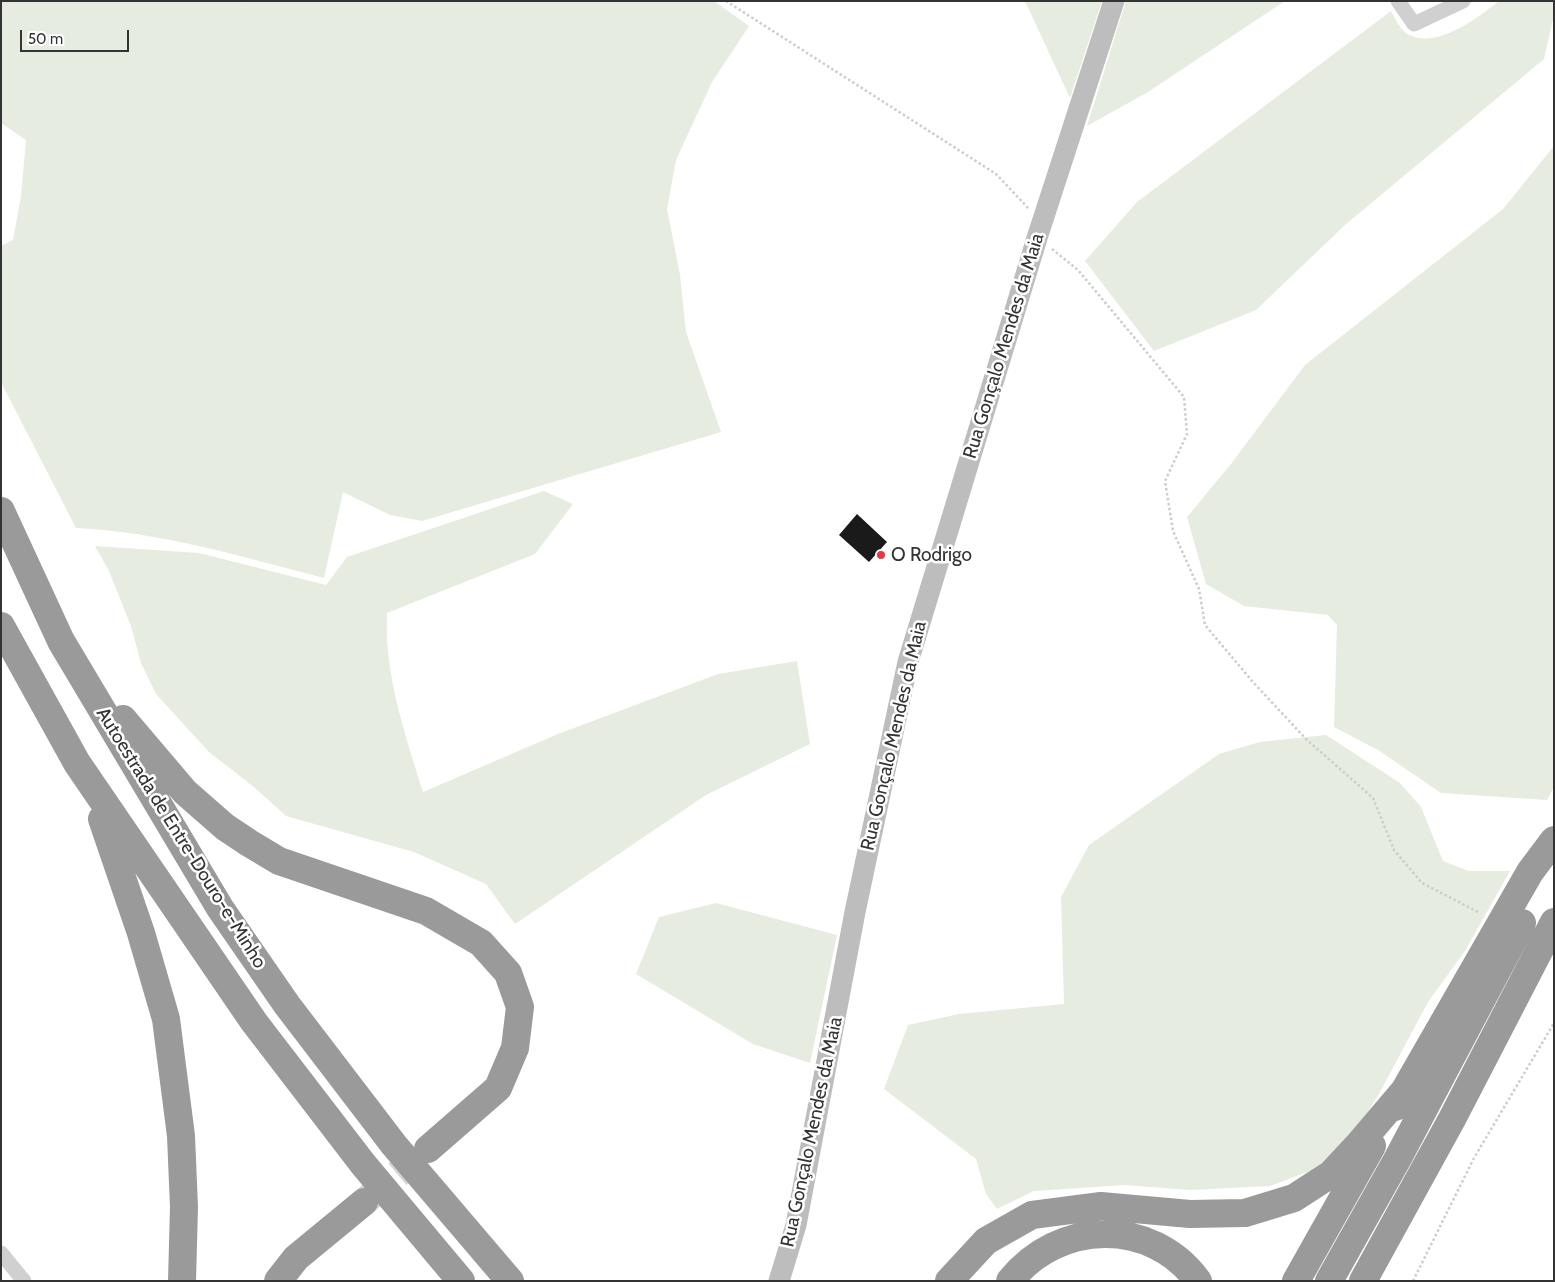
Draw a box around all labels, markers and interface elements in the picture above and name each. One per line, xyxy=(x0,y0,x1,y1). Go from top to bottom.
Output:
scale bar xyxy=(22,20,131,52)
text: 50 m xyxy=(28,30,63,48)
street label: Rua Gonçalo Mendes da Maia xyxy=(959,230,1049,462)
place label: O Rodrigo xyxy=(891,544,972,566)
marker: O Rodrigo xyxy=(875,549,887,561)
street label: Rua Gonçalo Mendes da Maia xyxy=(856,619,932,853)
street label: Autoestrada de Entre-Douro-e-Minho xyxy=(91,703,271,973)
street label: Rua Gonçalo Mendes da Maia xyxy=(776,1015,848,1249)

